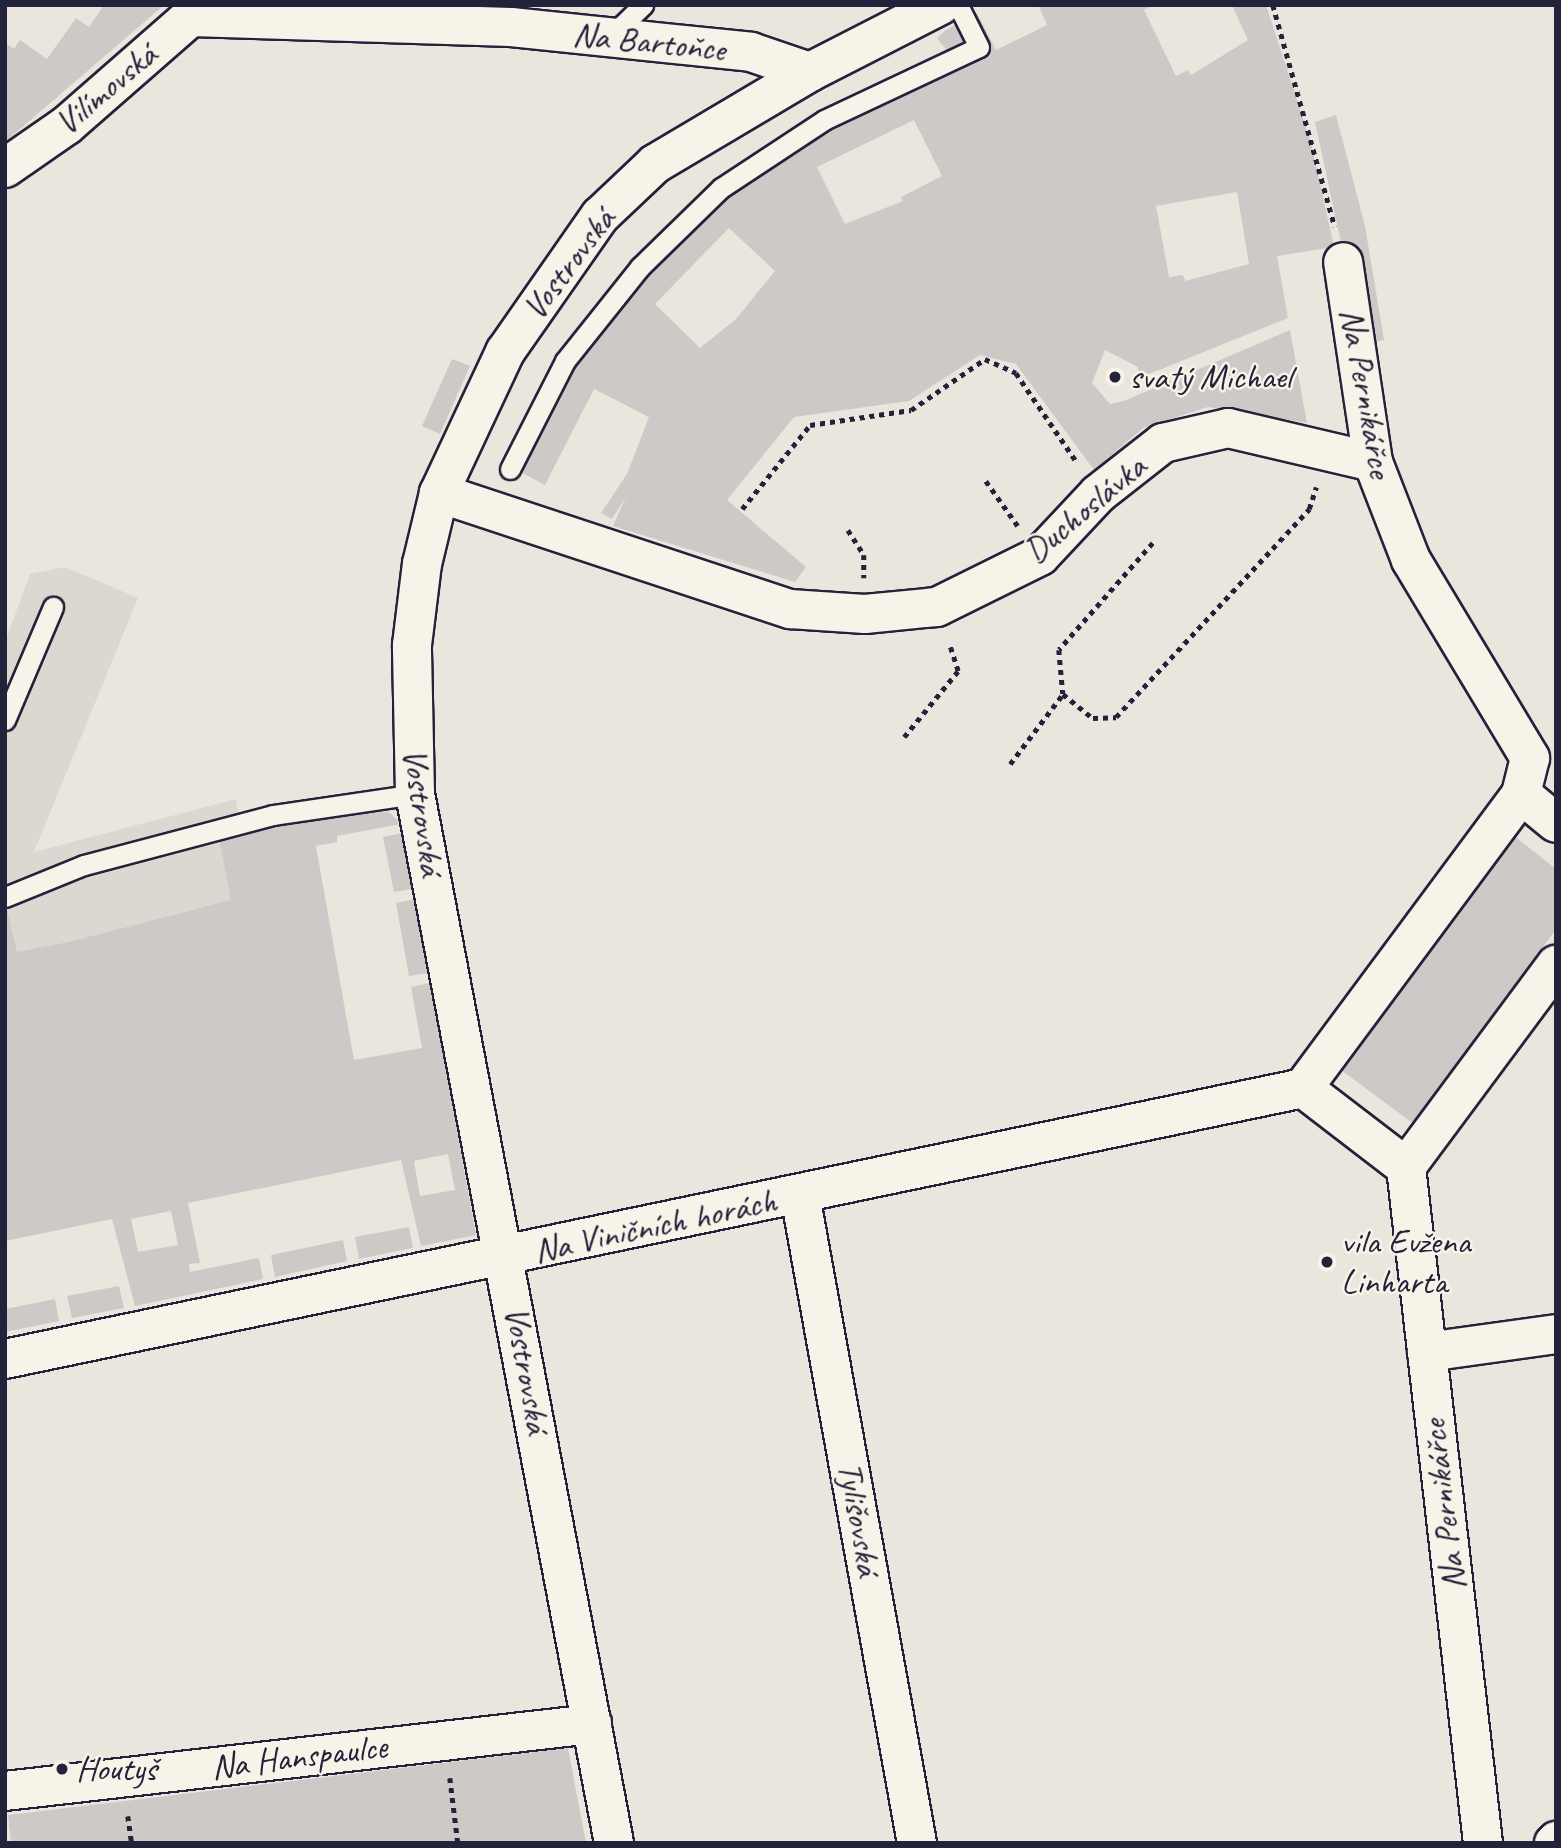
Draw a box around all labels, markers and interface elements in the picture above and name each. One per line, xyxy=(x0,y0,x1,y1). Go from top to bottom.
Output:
street label: Na Bartoňce xyxy=(570,13,728,71)
street label: Vilímovská xyxy=(46,34,166,144)
street label: Vostrovská xyxy=(514,200,624,328)
street label: Na Pernikářce xyxy=(1330,305,1402,481)
place label: svatý Michael xyxy=(1129,356,1292,398)
marker: svatý Michael xyxy=(1107,369,1123,385)
street label: Duchoslávka xyxy=(1015,446,1155,572)
street label: Vostrovská xyxy=(393,745,453,879)
street label: Na Viničních horách xyxy=(530,1180,780,1272)
place label: vila Evžena Linharta xyxy=(1341,1221,1470,1303)
marker: vila Evžena Linharta xyxy=(1319,1254,1335,1270)
street label: Vostrovská xyxy=(495,1303,559,1437)
street label: Na Pernikářce xyxy=(1413,1418,1475,1592)
street label: Tylišovská xyxy=(828,1459,890,1579)
street label: Na Hanspaulce xyxy=(208,1725,390,1789)
place label: Houtyš xyxy=(76,1748,156,1790)
marker: Houtyš xyxy=(54,1761,70,1777)

